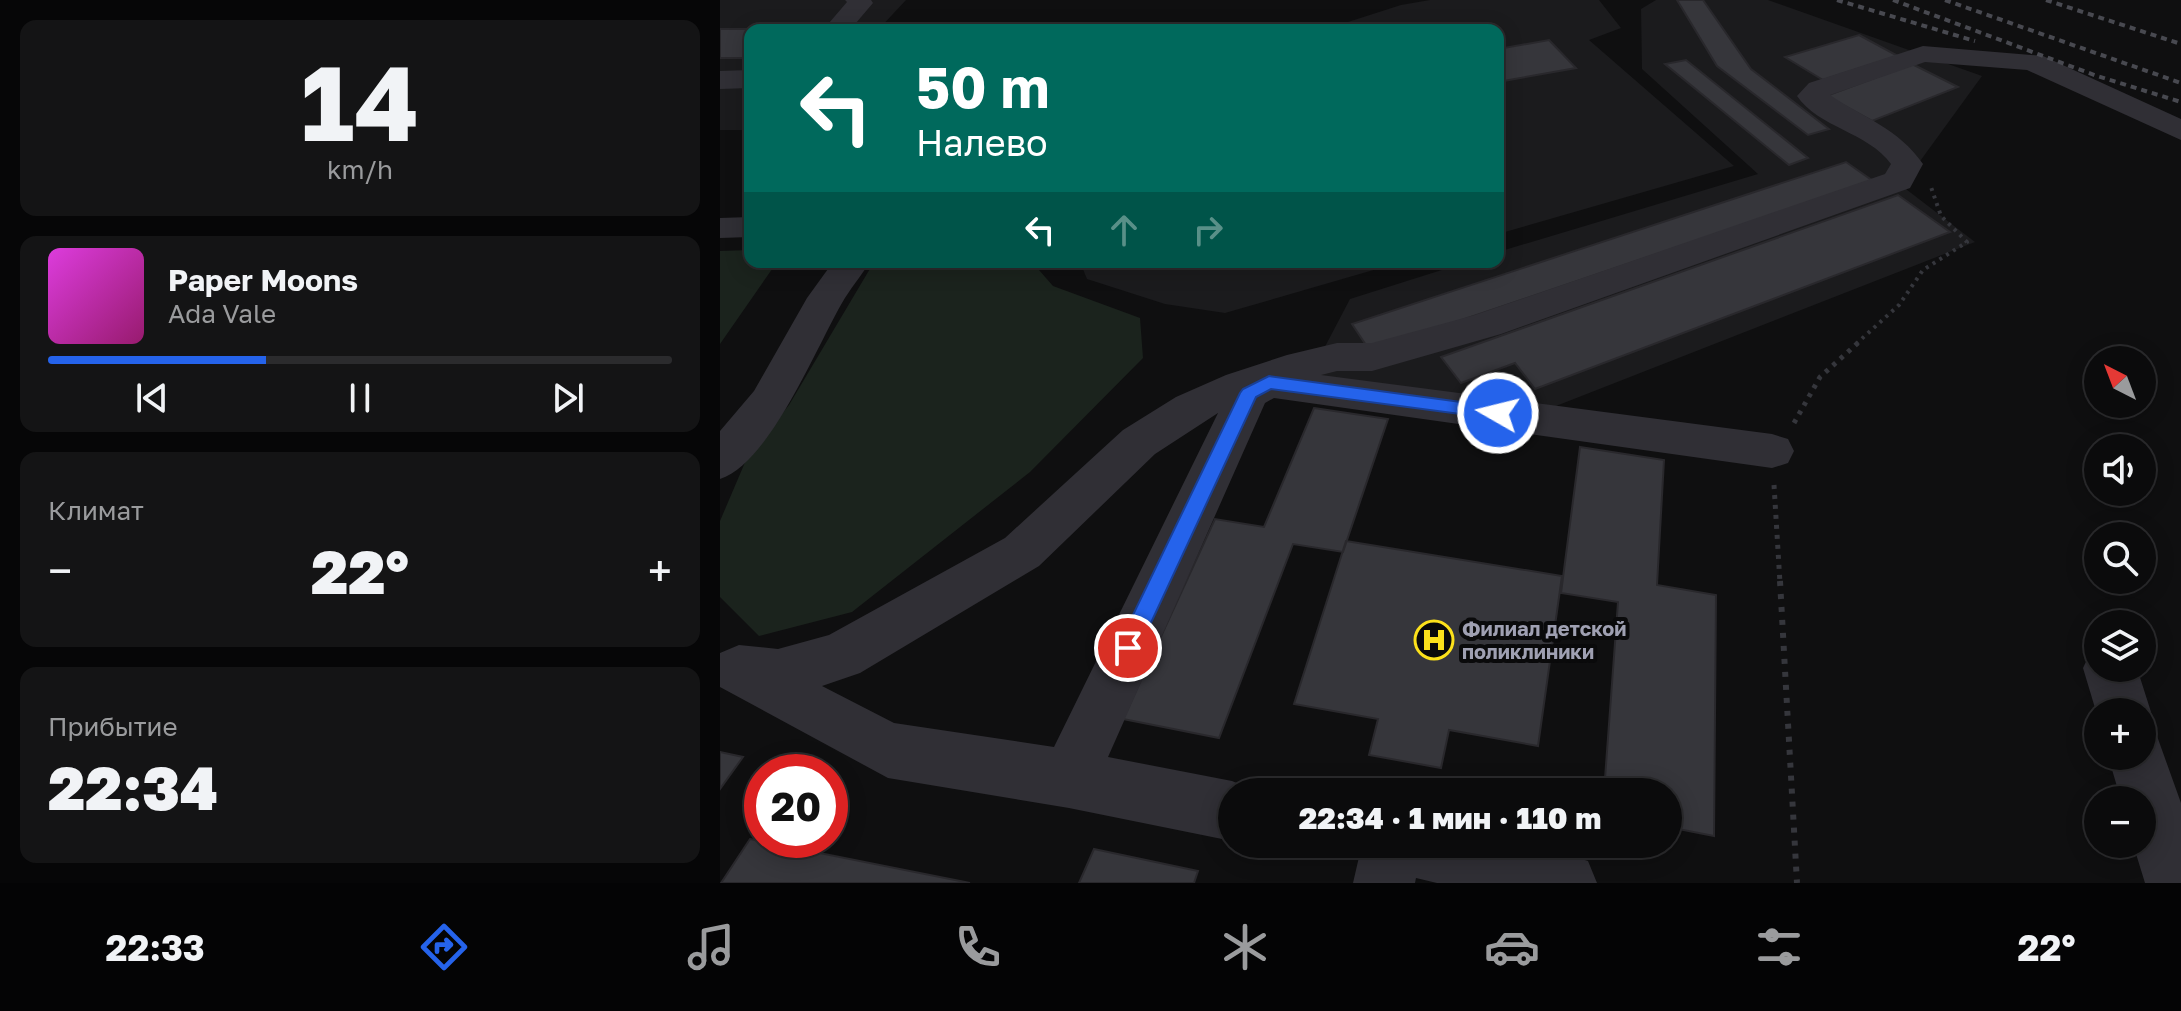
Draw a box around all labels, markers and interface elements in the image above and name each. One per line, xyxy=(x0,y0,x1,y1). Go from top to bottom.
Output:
text: 14 xyxy=(301,39,419,164)
text: 50 m xyxy=(916,53,1050,120)
icon: left xyxy=(784,56,888,160)
text: Налево xyxy=(916,121,1048,164)
text: km/h xyxy=(327,154,393,185)
icon: left xyxy=(1018,208,1062,252)
icon: ahead xyxy=(1102,208,1146,252)
icon: right xyxy=(1186,208,1230,252)
text: Paper Moons xyxy=(168,262,358,298)
text: Ada Vale xyxy=(168,298,276,329)
north arrow xyxy=(2084,346,2156,418)
map controls xyxy=(2084,346,2156,858)
position arrow xyxy=(1456,371,1540,455)
icon: previous xyxy=(130,376,174,420)
icon: pause xyxy=(338,376,382,420)
icon: next xyxy=(546,376,590,420)
button: sound xyxy=(2084,434,2156,506)
text: Климат xyxy=(48,495,144,526)
button: search xyxy=(2084,522,2156,594)
text: 22° xyxy=(311,535,409,607)
text: − xyxy=(48,544,72,597)
text: + xyxy=(648,544,672,597)
button: layers xyxy=(2084,610,2156,682)
pin xyxy=(1094,614,1162,682)
place label: Филиал детской поликлиники xyxy=(1462,616,1627,663)
hospital icon: Филиал детской поликлиники xyxy=(1413,619,1455,661)
icon: arrive xyxy=(1106,626,1150,670)
button: + xyxy=(2084,698,2156,770)
text: Прибытие xyxy=(48,711,177,742)
text: 22:34 xyxy=(48,751,218,823)
speed limit sign: 20 xyxy=(744,754,848,858)
button: − xyxy=(2084,786,2156,858)
text: 22:34 · 1 мин · 110 m xyxy=(1299,800,1601,836)
icon: directions xyxy=(416,919,472,975)
icon: music xyxy=(683,919,739,975)
icon: phone xyxy=(950,919,1006,975)
icon: climate xyxy=(1217,919,1273,975)
icon: car xyxy=(1484,919,1540,975)
icon: filters xyxy=(1751,919,1807,975)
text: 22:33 xyxy=(105,926,205,969)
text: 22° xyxy=(2018,926,2075,969)

